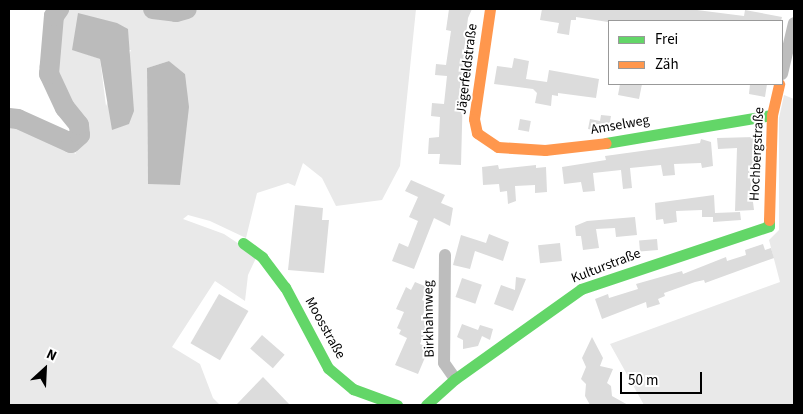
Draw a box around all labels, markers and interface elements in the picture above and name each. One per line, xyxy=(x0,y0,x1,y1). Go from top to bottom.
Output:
legend xyxy=(608,20,783,85)
street label: Jägerfeldstraße xyxy=(453,23,481,115)
text: Frei xyxy=(655,29,678,50)
text: Zäh xyxy=(655,54,679,75)
street label: Hochbergstraße xyxy=(746,107,768,201)
street label: Amselweg xyxy=(589,112,651,138)
street label: Kulturstraße xyxy=(569,245,643,287)
street label: Birkhahnweg xyxy=(420,280,438,358)
street label: Moosstraße xyxy=(301,294,349,362)
north arrow xyxy=(20,344,70,394)
text: N xyxy=(43,344,60,366)
scale bar xyxy=(623,362,706,394)
text: 50 m xyxy=(628,370,658,391)

